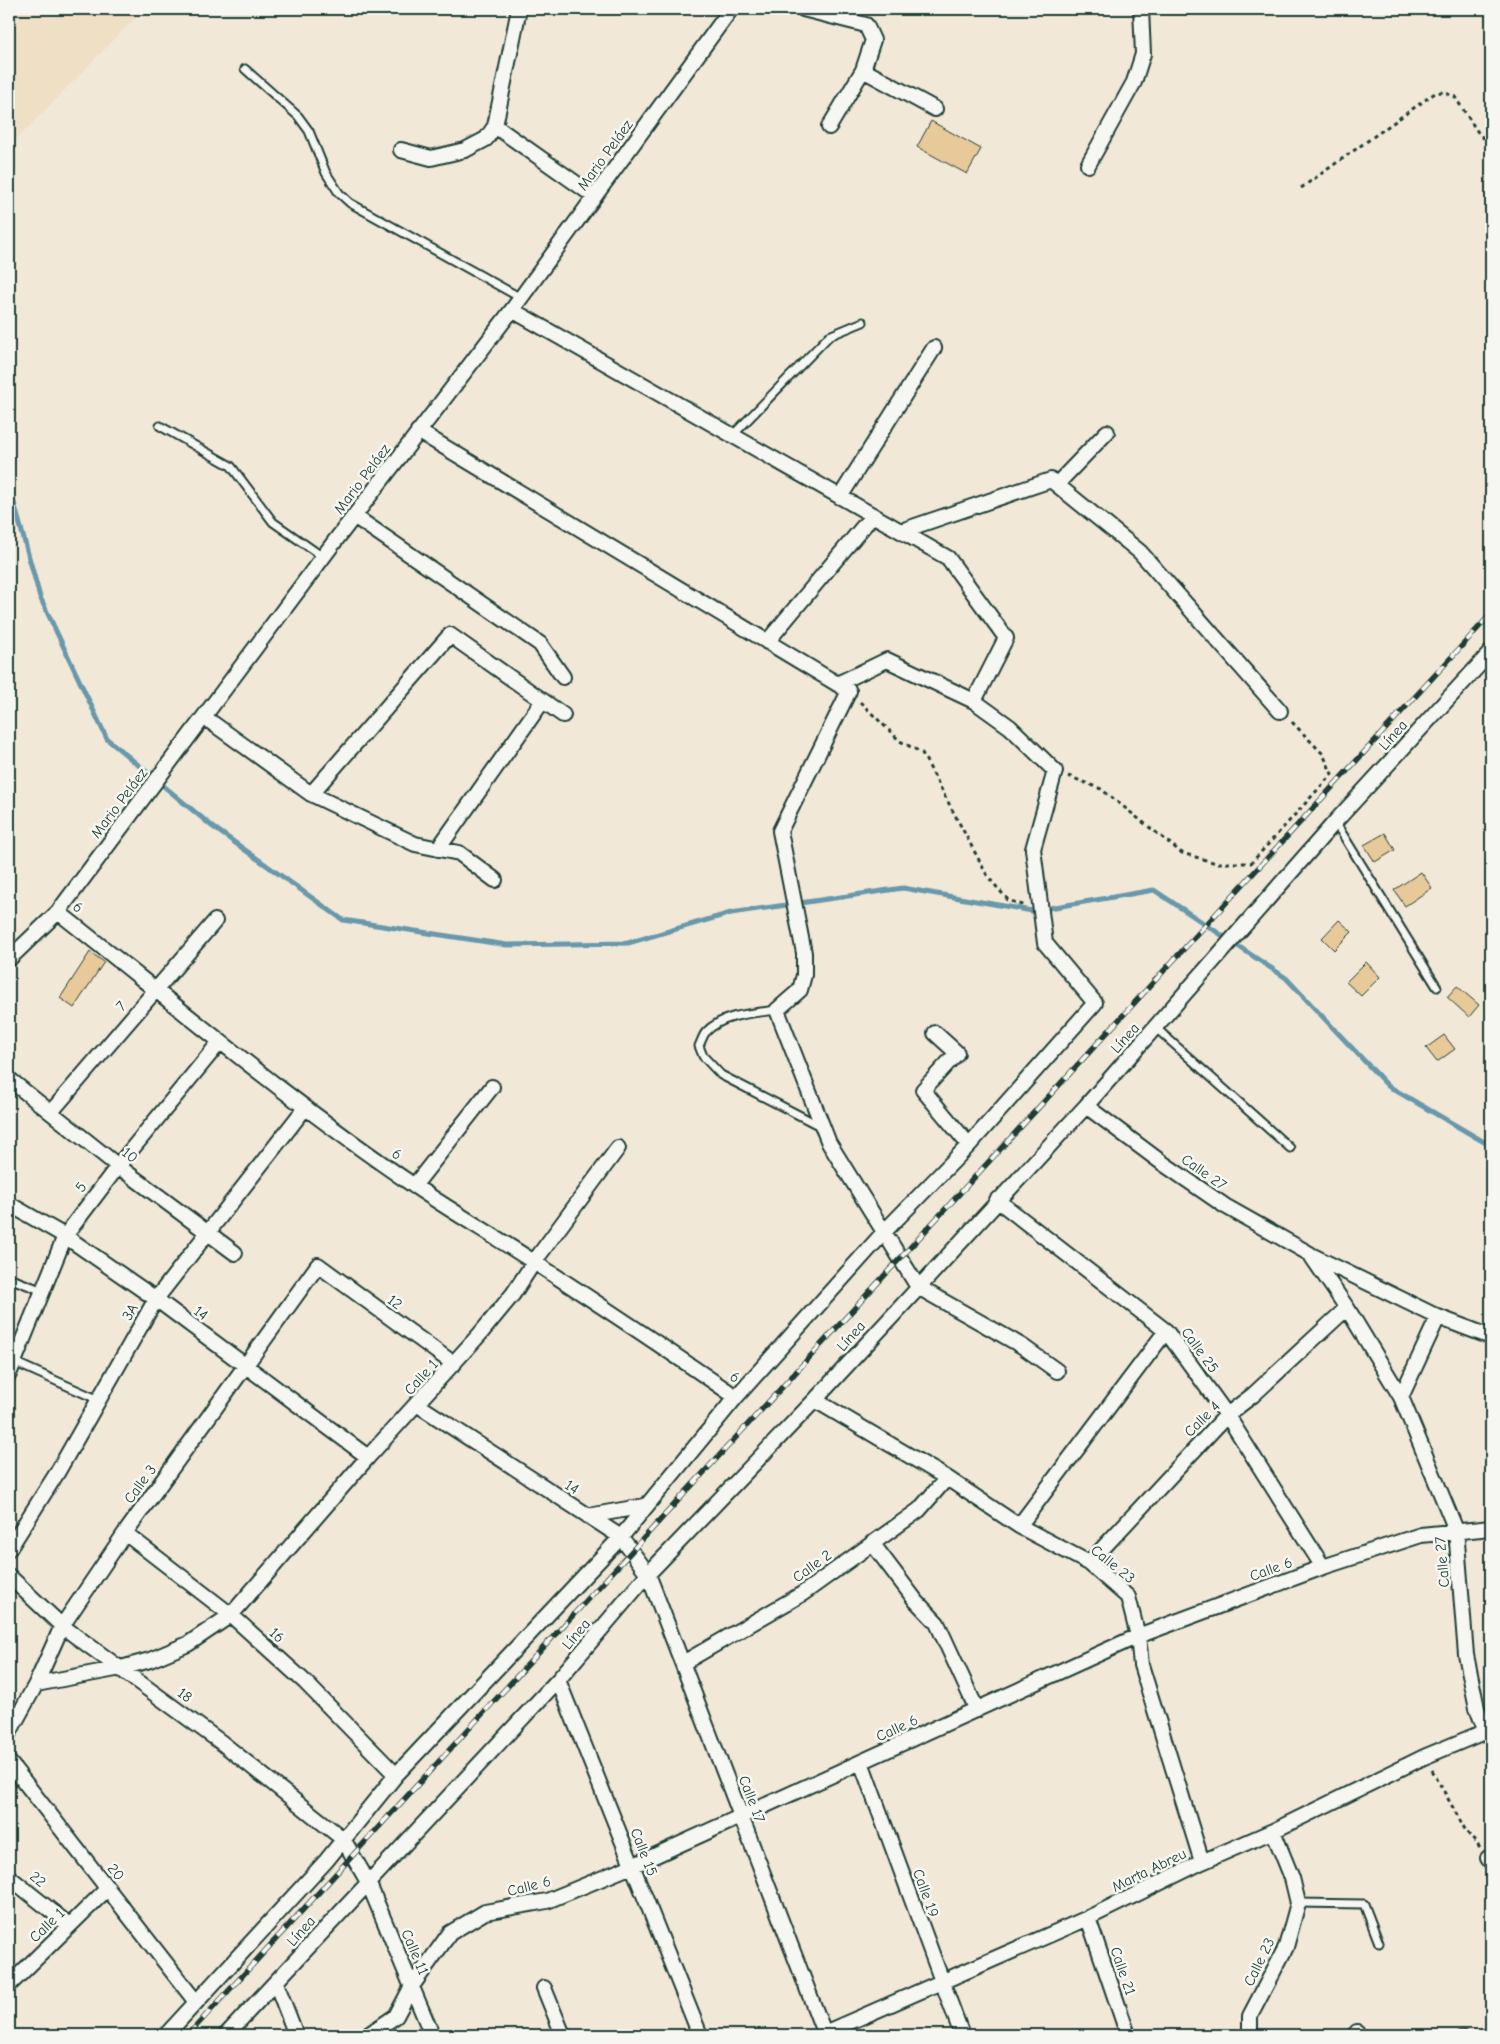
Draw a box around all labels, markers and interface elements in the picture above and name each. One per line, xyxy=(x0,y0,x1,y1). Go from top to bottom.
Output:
street label: Mario Peláez xyxy=(573,116,637,194)
street label: Mario Peláez xyxy=(330,440,394,518)
street label: Línea xyxy=(1375,716,1411,754)
street label: Mario Peláez xyxy=(87,764,151,842)
street label: 6 xyxy=(69,897,87,917)
street label: 7 xyxy=(112,997,130,1015)
street label: Línea xyxy=(1107,1019,1143,1057)
street label: 10 xyxy=(119,1143,141,1167)
street label: 6 xyxy=(389,1144,405,1164)
street label: Calle 27 xyxy=(1178,1150,1230,1194)
street label: 5 xyxy=(71,1178,91,1196)
street label: 12 xyxy=(384,1291,406,1313)
street label: 3A xyxy=(118,1300,142,1324)
street label: 14 xyxy=(190,1302,212,1324)
street label: Línea xyxy=(833,1317,869,1355)
street label: Calle 25 xyxy=(1177,1324,1223,1376)
street label: Calle 1 xyxy=(400,1355,442,1399)
street label: 6 xyxy=(727,1367,743,1387)
street label: Calle 4 xyxy=(1180,1397,1224,1441)
street label: Calle 3 xyxy=(120,1461,160,1507)
street label: 14 xyxy=(562,1476,582,1498)
street label: Calle 27 xyxy=(1431,1536,1453,1588)
street label: Calle 23 xyxy=(1087,1541,1139,1587)
street label: Calle 2 xyxy=(789,1546,835,1586)
street label: Calle 6 xyxy=(1247,1553,1295,1585)
street label: Línea xyxy=(558,1615,594,1653)
street label: 16 xyxy=(266,1624,288,1646)
street label: 18 xyxy=(174,1684,196,1706)
street label: Calle 6 xyxy=(873,1711,921,1745)
street label: Calle 17 xyxy=(735,1773,769,1825)
street label: Calle 15 xyxy=(627,1825,661,1879)
street label: Marta Abreu xyxy=(1109,1844,1189,1896)
street label: 20 xyxy=(104,1860,128,1884)
street label: Calle 19 xyxy=(909,1866,943,1920)
street label: 22 xyxy=(26,1867,50,1891)
street label: Calle 6 xyxy=(505,1872,553,1900)
street label: Calle 1 xyxy=(26,1904,68,1946)
street label: Línea xyxy=(283,1912,319,1950)
street label: Calle 11 xyxy=(397,1926,433,1978)
street label: Calle 23 xyxy=(1240,1935,1278,1989)
street label: Calle 21 xyxy=(1106,1945,1140,1998)

